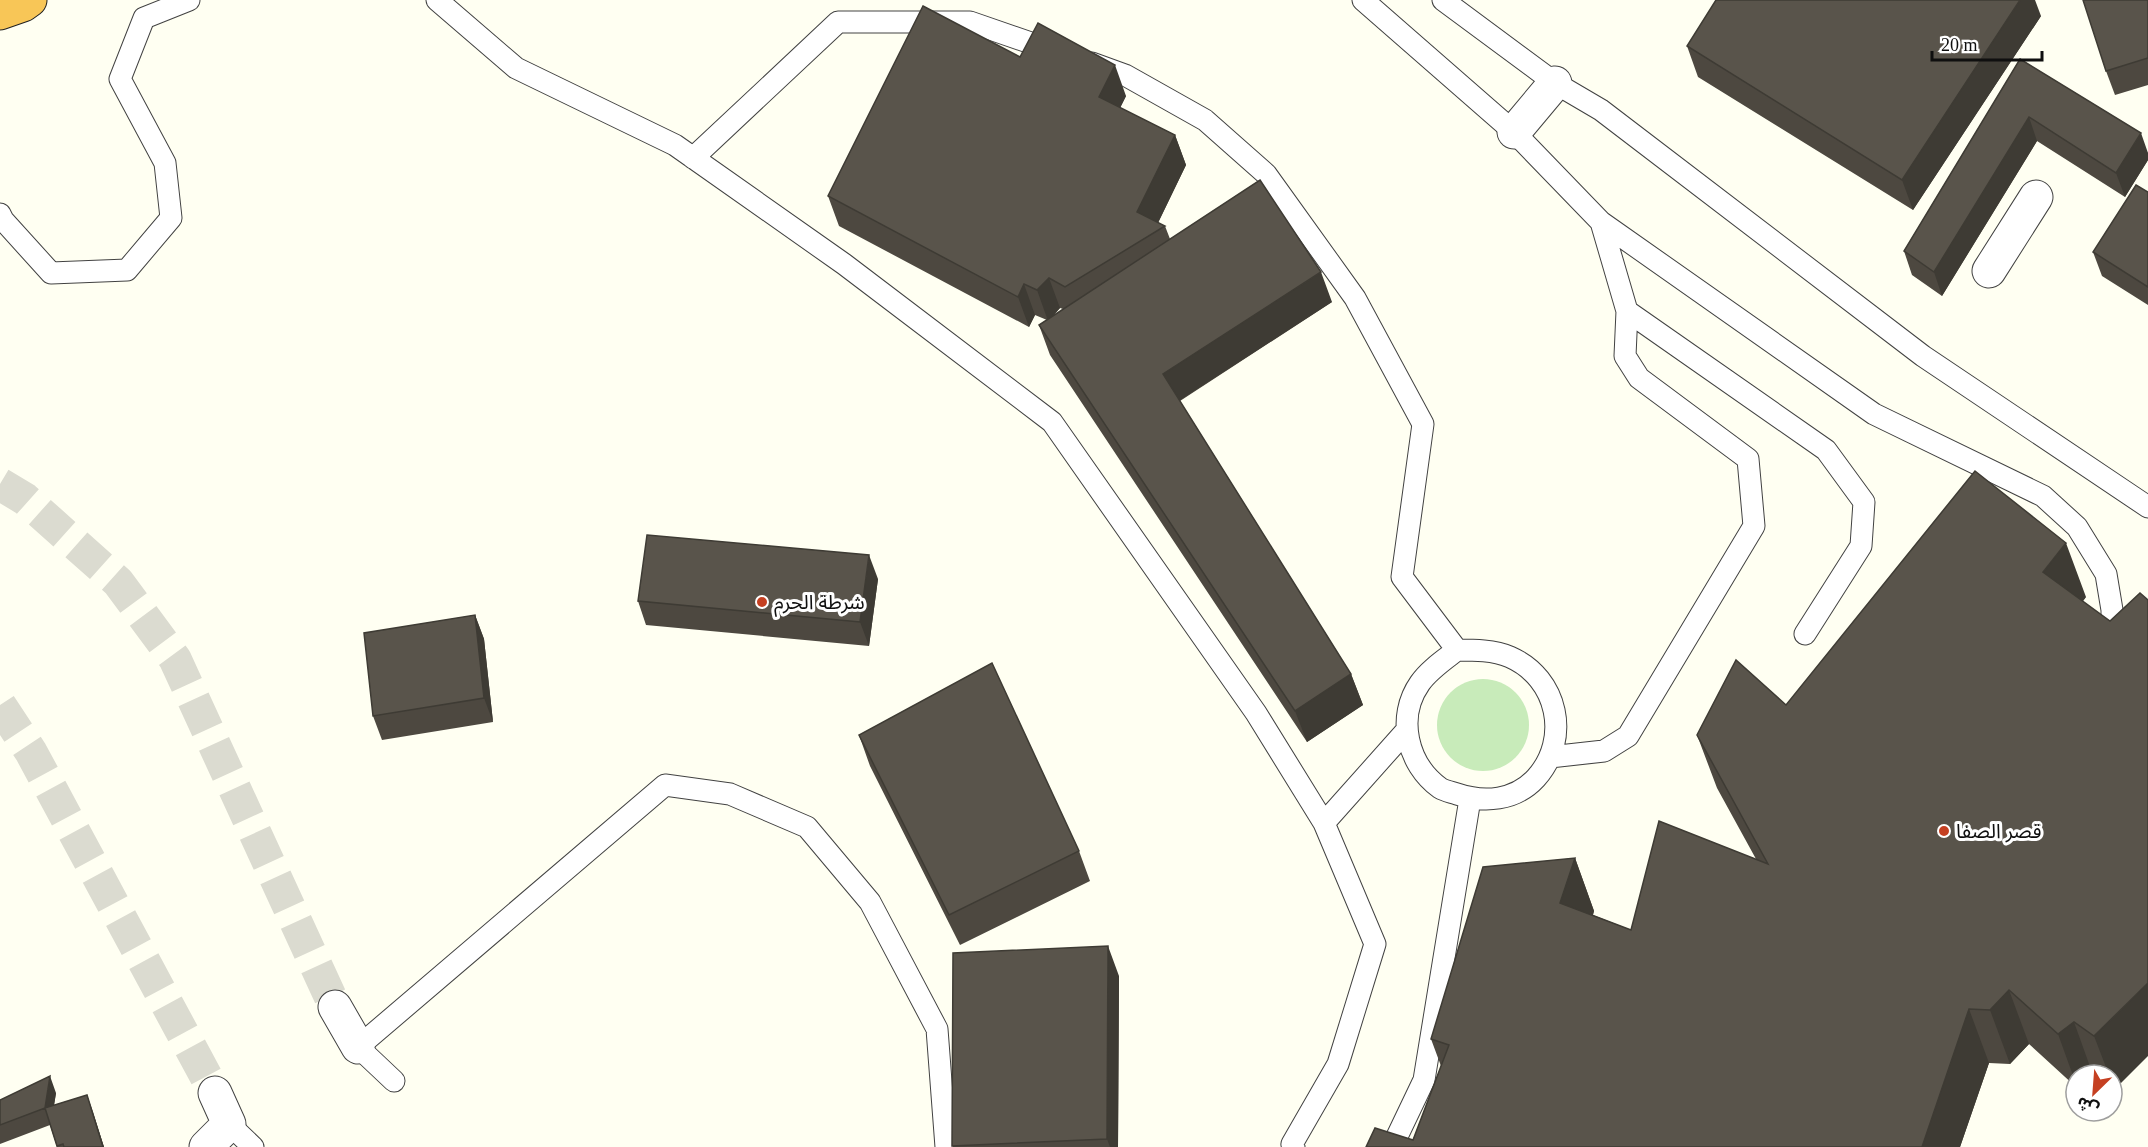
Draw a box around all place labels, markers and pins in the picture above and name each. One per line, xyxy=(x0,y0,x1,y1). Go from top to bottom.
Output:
place label: شرطة الحرم xyxy=(774,591,865,617)
marker: شرطة الحرم xyxy=(755,595,769,609)
place label: قصر الصفا xyxy=(1956,820,2042,843)
marker: قصر الصفا xyxy=(1937,824,1951,838)

